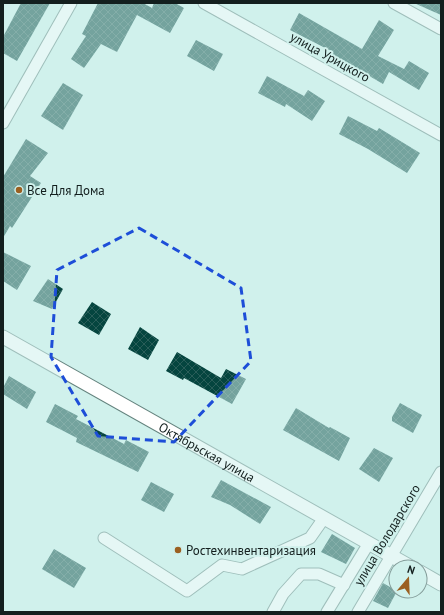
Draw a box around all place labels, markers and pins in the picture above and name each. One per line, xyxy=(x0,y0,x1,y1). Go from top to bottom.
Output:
place label: Все Для Дома xyxy=(27,182,105,199)
marker: Все Для Дома xyxy=(14,185,24,195)
place label: Ростехинвентаризация xyxy=(186,542,316,559)
marker: Ростехинвентаризация xyxy=(173,545,183,555)

